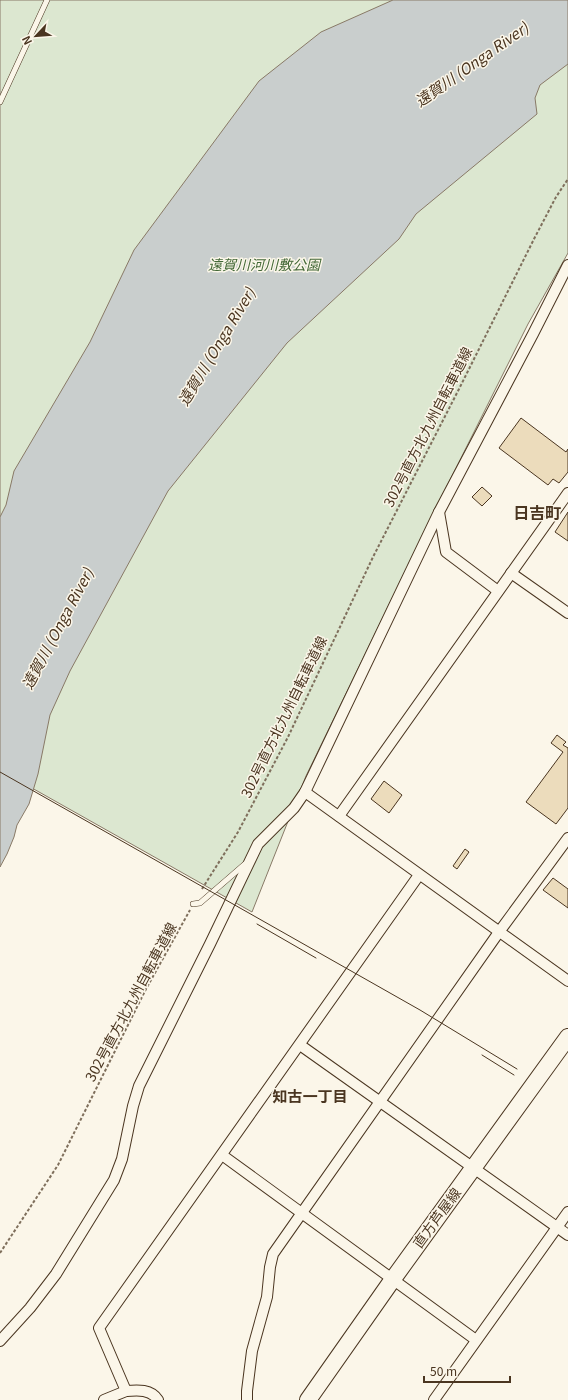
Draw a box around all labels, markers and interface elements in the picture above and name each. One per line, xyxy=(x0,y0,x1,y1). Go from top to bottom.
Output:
north arrow xyxy=(16,16,56,56)
water label: 遠賀川 (Onga River) xyxy=(410,16,533,111)
text: N xyxy=(17,34,35,48)
park label: 遠賀川河川敷公園 xyxy=(208,254,322,274)
water label: 遠賀川 (Onga River) xyxy=(172,282,260,409)
street label: 302号直方北九州自転車道線 xyxy=(378,343,476,510)
district label: 日吉町 xyxy=(513,500,561,524)
water label: 遠賀川 (Onga River) xyxy=(16,563,98,692)
street label: 302号直方北九州自転車道線 xyxy=(235,632,331,801)
street label: 302号直方北九州自転車道線 xyxy=(80,919,181,1085)
district label: 知古一丁目 xyxy=(272,1085,348,1106)
street label: 直方芦屋線 xyxy=(408,1183,465,1252)
scale bar xyxy=(424,1358,510,1384)
text: 50 m xyxy=(430,1362,457,1379)

